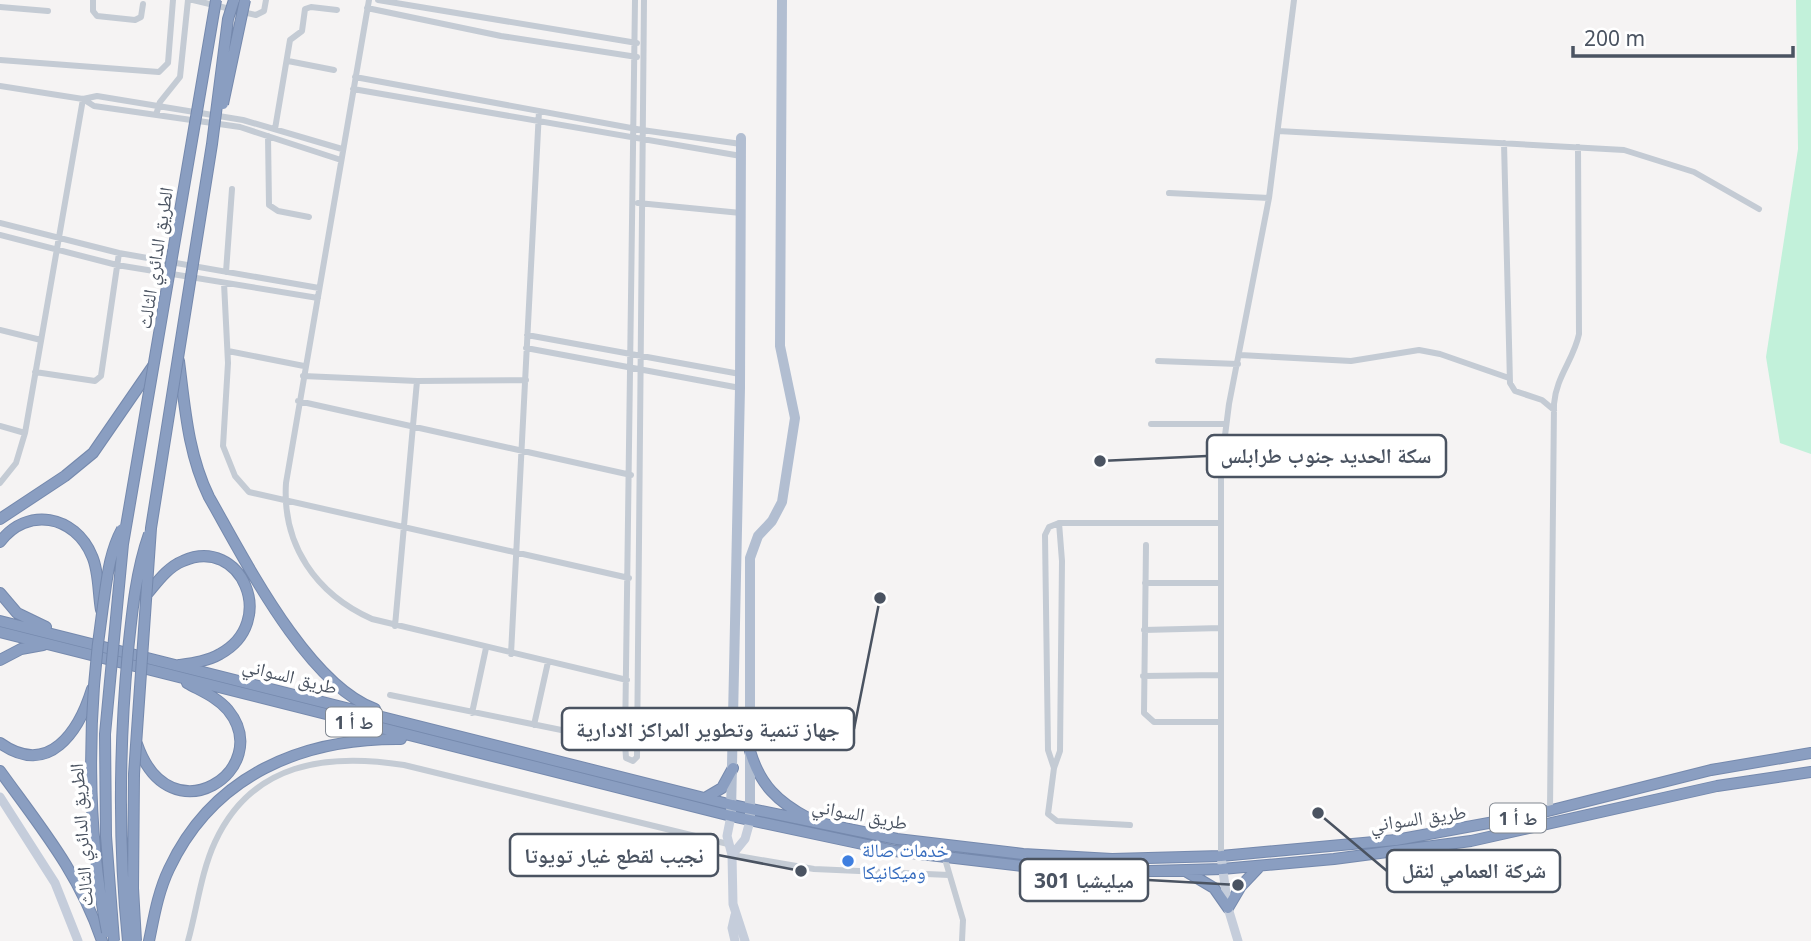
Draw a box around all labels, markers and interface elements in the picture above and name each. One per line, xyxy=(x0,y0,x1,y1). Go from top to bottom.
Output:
scale bar xyxy=(1573,14,1794,58)
text: 200 m xyxy=(1584,24,1645,52)
street label: الطريق الدائري الثالث xyxy=(131,185,182,331)
callout: سكة الحديد جنوب طرابلس xyxy=(1207,435,1446,477)
text: سكة الحديد جنوب طرابلس xyxy=(1220,441,1432,469)
street label: طريق السواني xyxy=(239,652,340,703)
road number: ط أ 1 xyxy=(326,708,382,736)
callout: جهاز تنمية وتطوير المراكز الادارية xyxy=(562,708,854,750)
text: جهاز تنمية وتطوير المراكز الادارية xyxy=(576,715,840,743)
street label: الطريق الدائري الثالث xyxy=(63,762,102,907)
street label: طريق السواني xyxy=(810,792,910,839)
street label: طريق السواني xyxy=(1368,798,1468,840)
road number: ط أ 1 xyxy=(1490,804,1546,832)
callout: نجيب لقطع غيار تويوتا xyxy=(510,834,718,876)
place label: خدمات صالة وميكانيكا xyxy=(862,837,949,885)
text: نجيب لقطع غيار تويوتا xyxy=(524,841,704,870)
callout: شركة العمامي لنقل xyxy=(1387,850,1560,892)
marker: خدمات صالة وميكانيكا xyxy=(840,853,856,869)
text: شركة العمامي لنقل xyxy=(1402,856,1546,887)
callout: ميليشيا 301 xyxy=(1020,859,1148,901)
text: ميليشيا 301 xyxy=(1034,866,1134,894)

